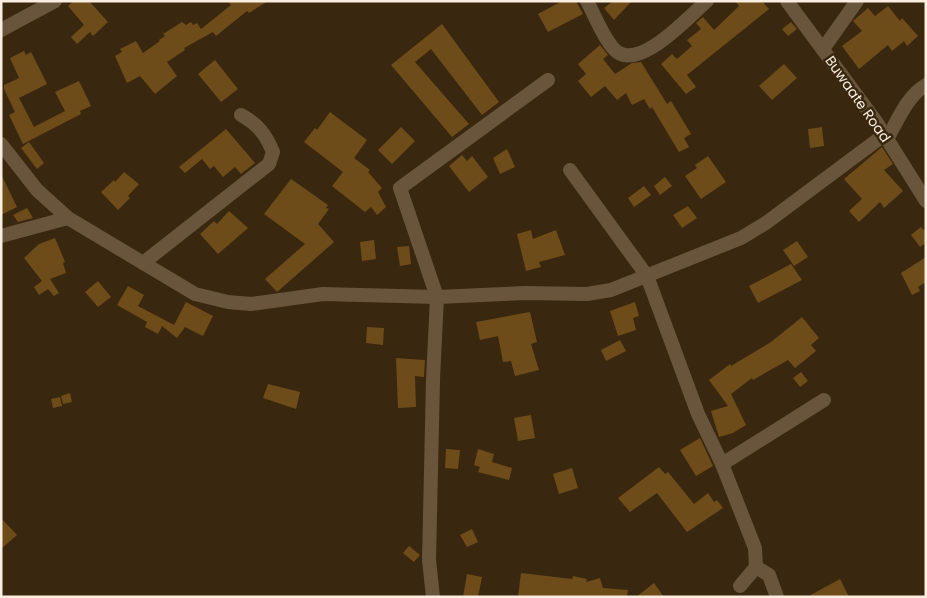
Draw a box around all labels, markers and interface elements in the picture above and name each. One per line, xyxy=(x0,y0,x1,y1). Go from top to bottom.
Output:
street label: Buwaate Road xyxy=(821,52,895,146)

